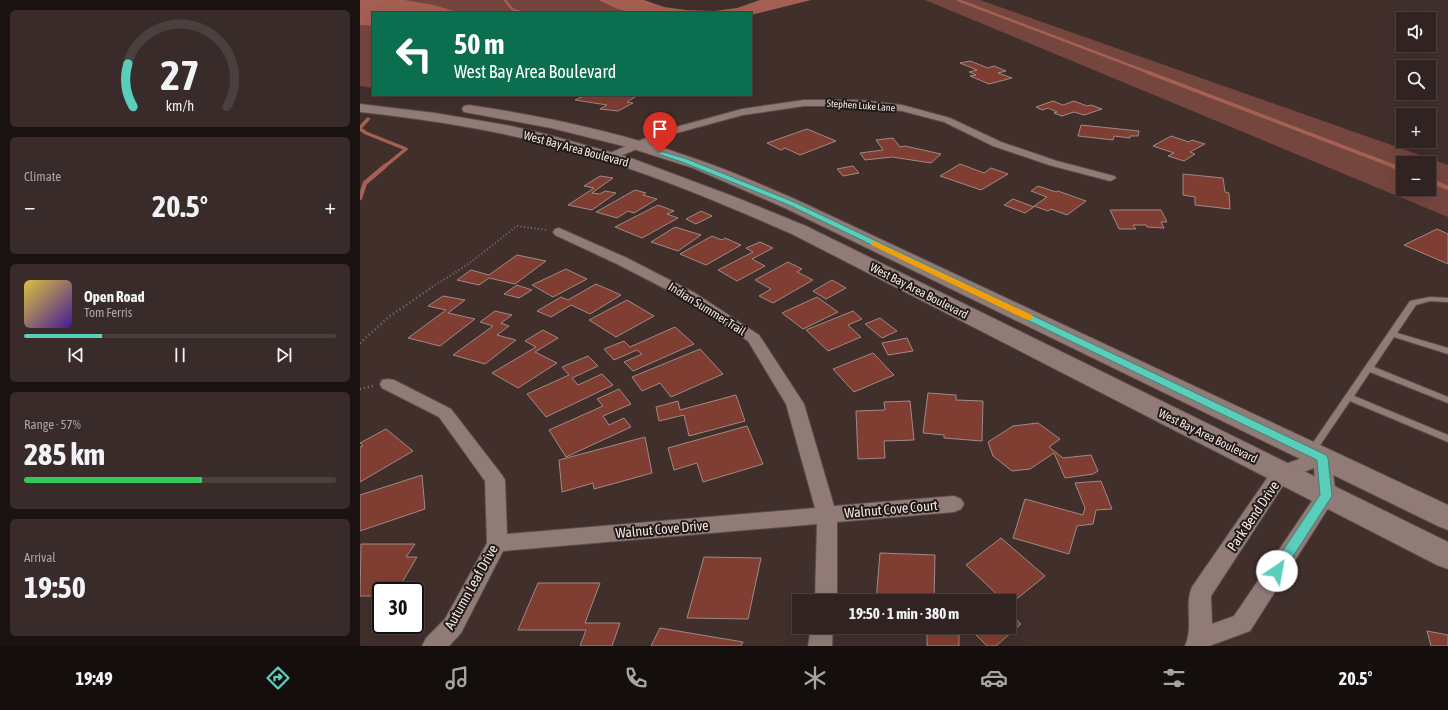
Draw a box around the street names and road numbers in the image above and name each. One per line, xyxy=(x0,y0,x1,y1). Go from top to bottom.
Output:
street label: Stephen Luke Lane xyxy=(826,98,896,113)
street label: West Bay Area Boulevard xyxy=(522,128,630,170)
street label: West Bay Area Boulevard xyxy=(868,260,970,322)
street label: Indian Summer Trail xyxy=(666,280,749,339)
street label: West Bay Area Boulevard xyxy=(1156,406,1260,466)
street label: Park Bend Drive xyxy=(1224,478,1282,554)
street label: Walnut Cove Court xyxy=(844,497,938,521)
street label: Walnut Cove Drive xyxy=(615,517,709,541)
street label: Autumn Leaf Drive xyxy=(441,542,501,632)

